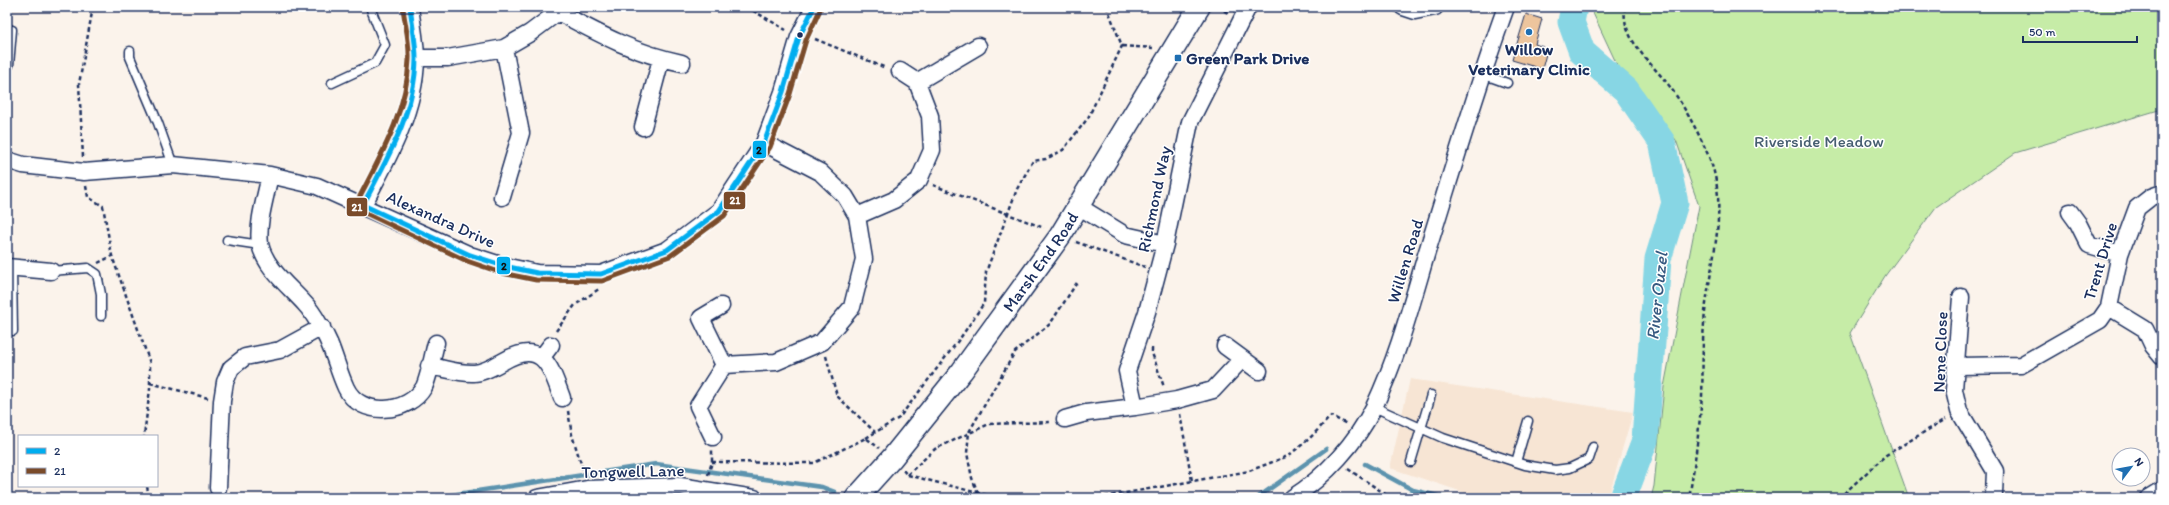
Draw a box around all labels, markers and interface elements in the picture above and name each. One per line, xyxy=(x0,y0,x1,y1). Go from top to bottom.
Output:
scale bar xyxy=(2023,18,2137,44)
text: 50 m xyxy=(2029,25,2055,39)
marker: Willow Veterinary Clinic xyxy=(1524,27,1534,37)
unlabelled marker xyxy=(795,30,805,40)
place label: Willow Veterinary Clinic xyxy=(1468,39,1590,80)
place label: Green Park Drive xyxy=(1186,48,1309,68)
marker: Green Park Drive xyxy=(1173,53,1183,63)
park label: Riverside Meadow xyxy=(1754,131,1884,151)
line badge: 2 xyxy=(752,140,767,159)
text: 2 xyxy=(756,144,762,157)
street label: Richmond Way xyxy=(1133,144,1175,254)
street label: Alexandra Drive xyxy=(384,186,498,252)
line badge: 21 xyxy=(723,191,746,210)
text: 21 xyxy=(730,194,741,207)
line badge: 21 xyxy=(346,197,368,217)
text: 21 xyxy=(352,201,363,214)
street label: Marsh End Road xyxy=(998,207,1083,316)
street label: Willen Road xyxy=(1383,216,1427,306)
street label: Trent Drive xyxy=(2079,220,2121,302)
water label: River Ouzel xyxy=(1641,249,1673,341)
line badge: 2 xyxy=(496,256,511,275)
text: 2 xyxy=(501,260,507,273)
street label: Nene Close xyxy=(1929,311,1951,393)
legend xyxy=(18,435,158,487)
text: 2 xyxy=(54,444,61,458)
north arrow xyxy=(2111,447,2151,487)
text: N xyxy=(2132,455,2147,469)
street label: Tongwell Lane xyxy=(581,460,685,482)
text: 21 xyxy=(54,464,66,478)

